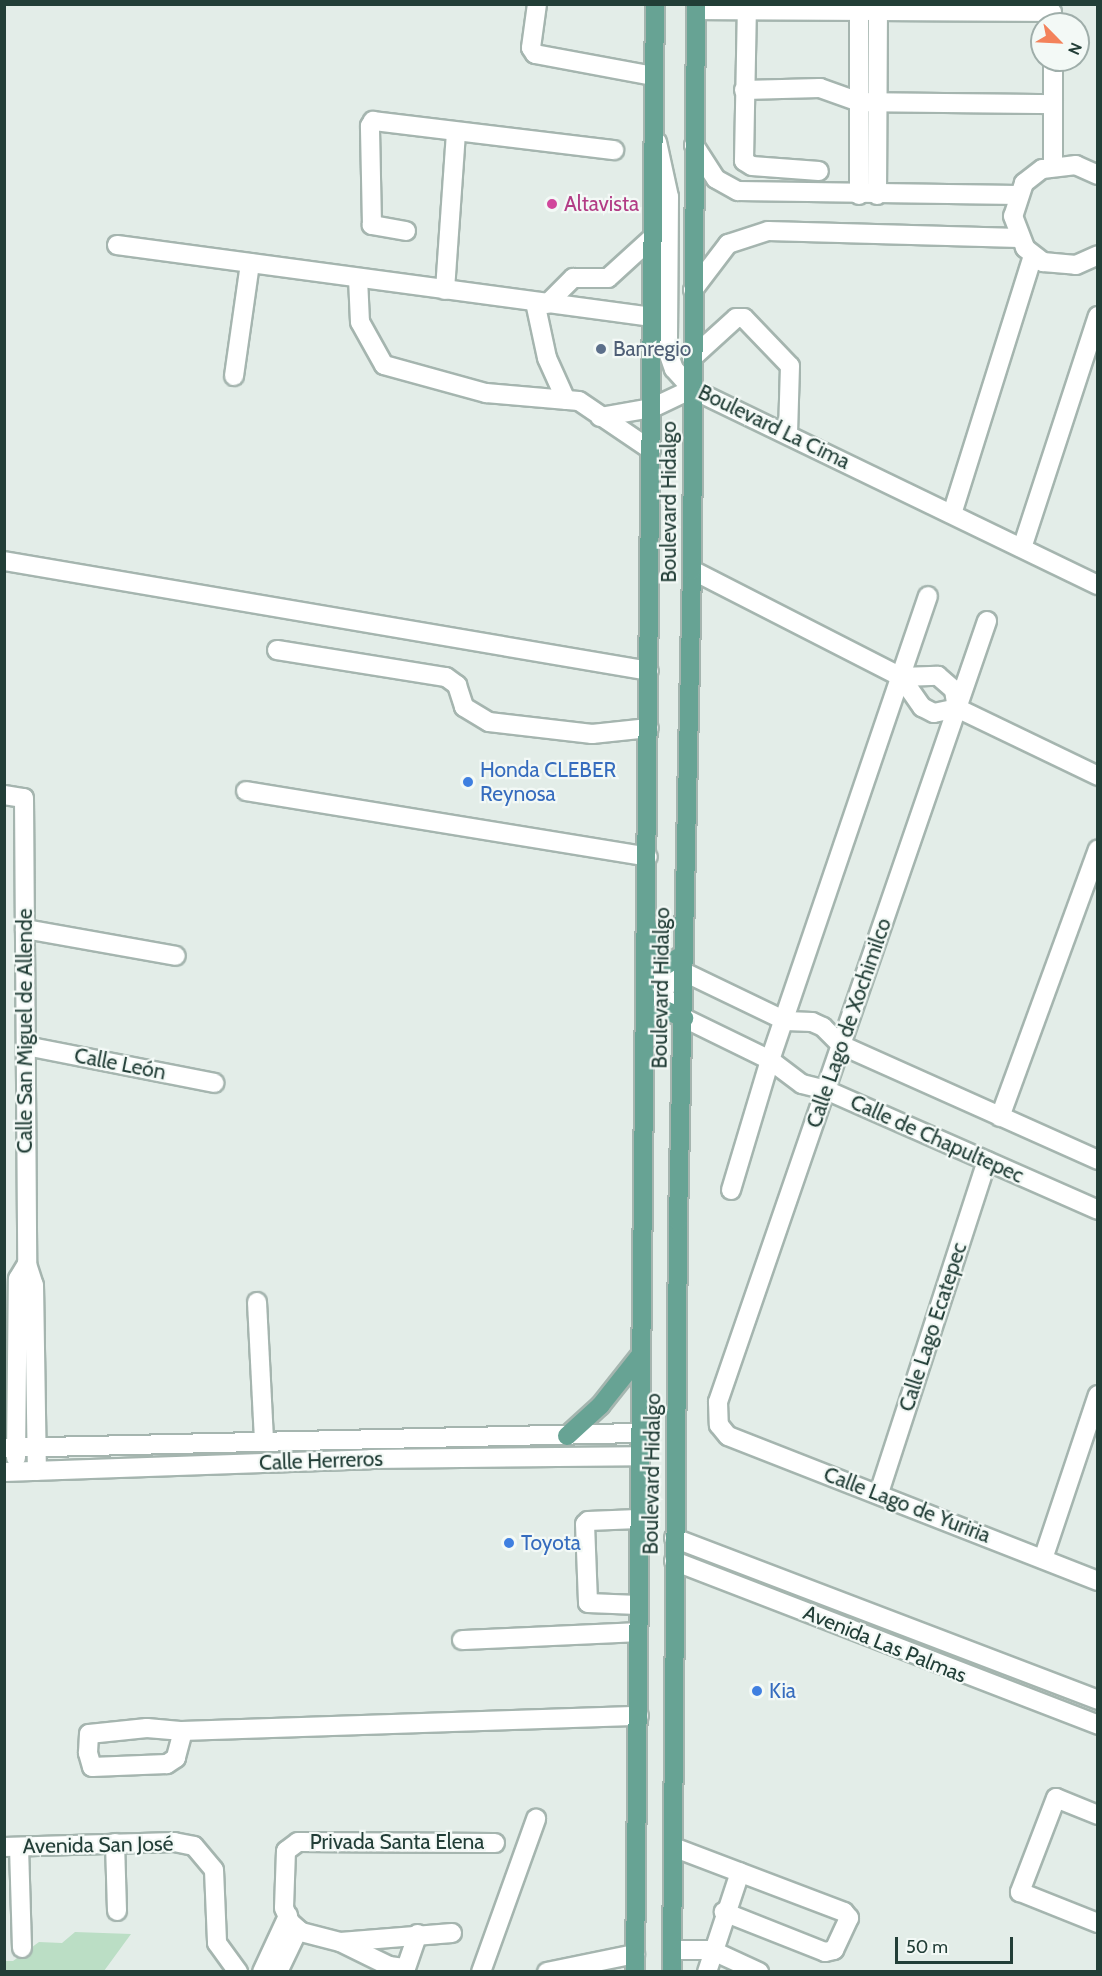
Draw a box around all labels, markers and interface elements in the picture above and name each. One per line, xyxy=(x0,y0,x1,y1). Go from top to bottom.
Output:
north arrow xyxy=(1030,12,1090,72)
text: N xyxy=(1064,40,1086,58)
place label: Altavista xyxy=(564,191,639,217)
marker: Altavista xyxy=(545,197,559,211)
place label: Banregio xyxy=(613,336,691,362)
marker: Banregio xyxy=(594,342,608,356)
street label: Boulevard La Cima xyxy=(694,379,854,475)
street label: Boulevard Hidalgo xyxy=(656,421,682,583)
place label: Honda CLEBER Reynosa xyxy=(480,757,616,807)
marker: Honda CLEBER Reynosa xyxy=(461,775,475,789)
street label: Boulevard Hidalgo xyxy=(647,907,675,1069)
street label: Calle San Miguel de Allende xyxy=(12,909,38,1153)
street label: Calle Lago de Xochimilco xyxy=(801,915,897,1131)
street label: Calle León xyxy=(72,1043,168,1085)
street label: Calle de Chapultepec xyxy=(846,1089,1028,1189)
street label: Calle Lago Ecatepec xyxy=(894,1239,972,1415)
street label: Boulevard Hidalgo xyxy=(638,1393,666,1555)
street label: Calle Herreros xyxy=(259,1446,383,1476)
street label: Calle Lago de Yuriria xyxy=(820,1462,994,1548)
place label: Toyota xyxy=(521,1530,581,1556)
marker: Toyota xyxy=(502,1536,516,1550)
street label: Avenida Las Palmas xyxy=(800,1600,970,1688)
place label: Kia xyxy=(769,1678,796,1704)
marker: Kia xyxy=(750,1684,764,1698)
street label: Privada Santa Elena xyxy=(310,1829,484,1855)
street label: Avenida San José xyxy=(22,1831,174,1859)
scale bar xyxy=(898,1925,1016,1963)
text: 50 m xyxy=(906,1936,948,1958)

